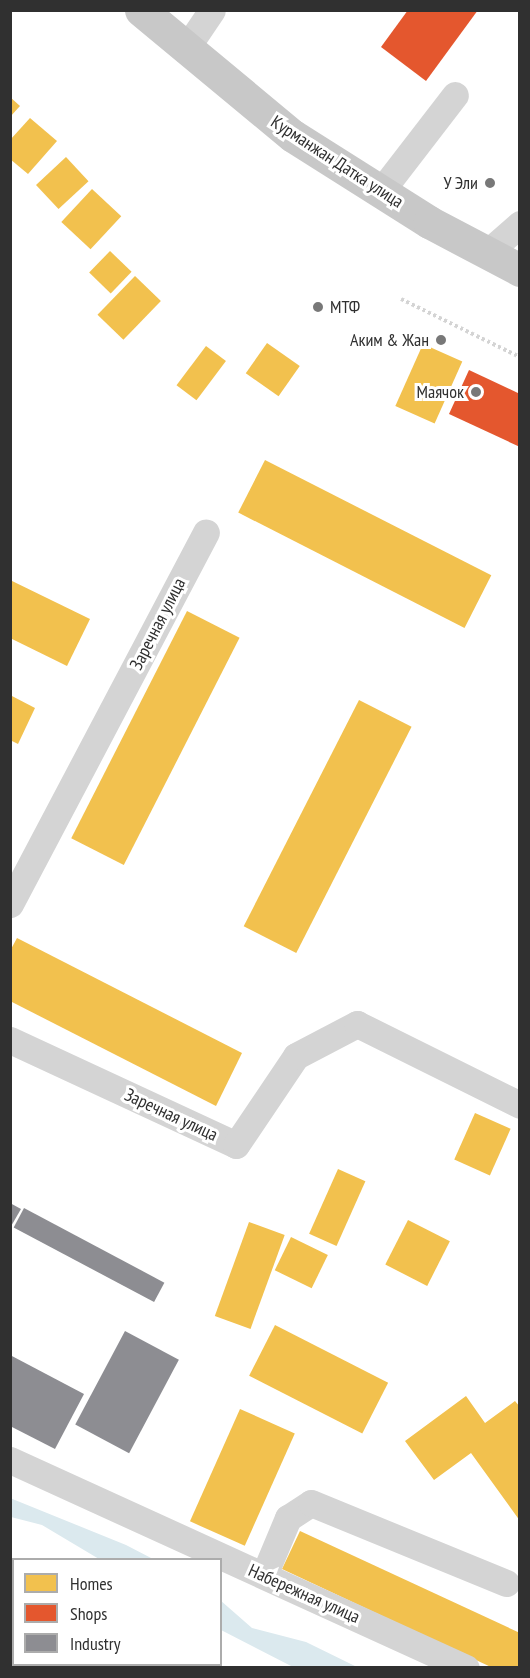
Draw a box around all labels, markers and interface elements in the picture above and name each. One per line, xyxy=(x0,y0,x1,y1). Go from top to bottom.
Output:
street label: Курманжан Датка улица xyxy=(267,111,407,213)
place label: У Эли xyxy=(443,172,478,194)
marker: У Эли xyxy=(483,176,497,190)
place label: МТФ xyxy=(330,296,360,318)
marker: МТФ xyxy=(311,300,325,314)
place label: Аким & Жан xyxy=(350,329,429,351)
marker: Аким & Жан xyxy=(434,333,448,347)
place label: Маячок xyxy=(416,381,464,403)
marker: Маячок xyxy=(469,385,483,399)
street label: Заречная улица xyxy=(126,574,190,674)
street label: Заречная улица xyxy=(121,1084,221,1146)
legend xyxy=(12,1558,222,1666)
street label: Набережная улица xyxy=(245,1560,363,1628)
text: Homes xyxy=(70,1572,113,1595)
text: Shops xyxy=(70,1602,107,1625)
text: Industry xyxy=(70,1632,120,1655)

